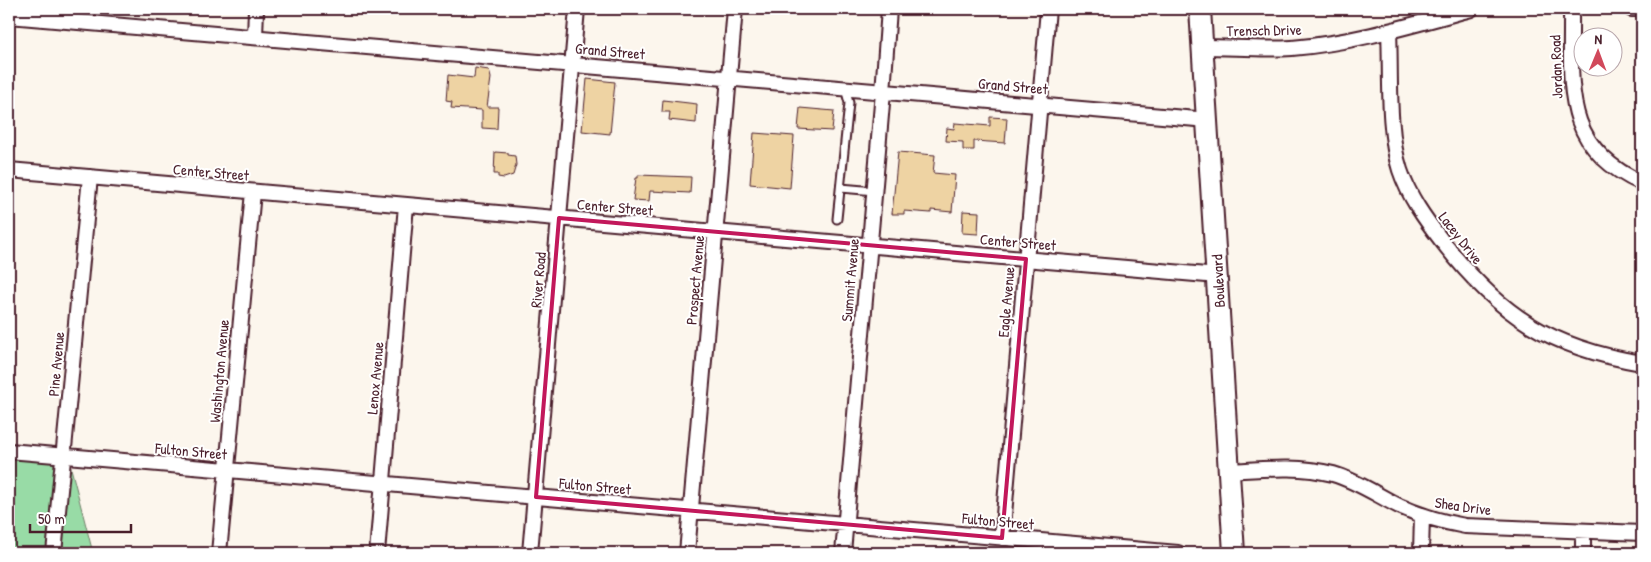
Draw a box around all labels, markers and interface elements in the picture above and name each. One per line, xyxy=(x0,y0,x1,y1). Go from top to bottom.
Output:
street label: Trensch Drive xyxy=(1226,19,1302,41)
north arrow xyxy=(1574,28,1624,78)
text: N xyxy=(1594,29,1603,48)
street label: Jordan Road xyxy=(1544,35,1568,99)
street label: Grand Street xyxy=(574,37,647,65)
street label: Grand Street xyxy=(977,72,1050,100)
street label: Center Street xyxy=(172,158,251,186)
street label: Center Street xyxy=(576,193,655,221)
street label: Lacey Drive xyxy=(1434,207,1488,269)
street label: Center Street xyxy=(979,228,1058,256)
street label: Prospect Avenue xyxy=(681,234,709,326)
street label: Summit Avenue xyxy=(836,238,864,322)
street label: River Road xyxy=(525,251,551,309)
street label: Boulevard xyxy=(1206,254,1230,308)
street label: Eagle Avenue xyxy=(992,266,1020,338)
street label: Washington Avenue xyxy=(204,319,234,423)
street label: Pine Avenue xyxy=(43,331,69,397)
street label: Lenox Avenue xyxy=(361,341,389,415)
street label: Fulton Street xyxy=(153,437,229,465)
street label: Fulton Street xyxy=(557,472,633,500)
street label: Shea Drive xyxy=(1433,492,1493,520)
scale bar xyxy=(30,502,131,534)
street label: Fulton Street xyxy=(960,507,1036,535)
text: 50 m xyxy=(38,508,65,529)

